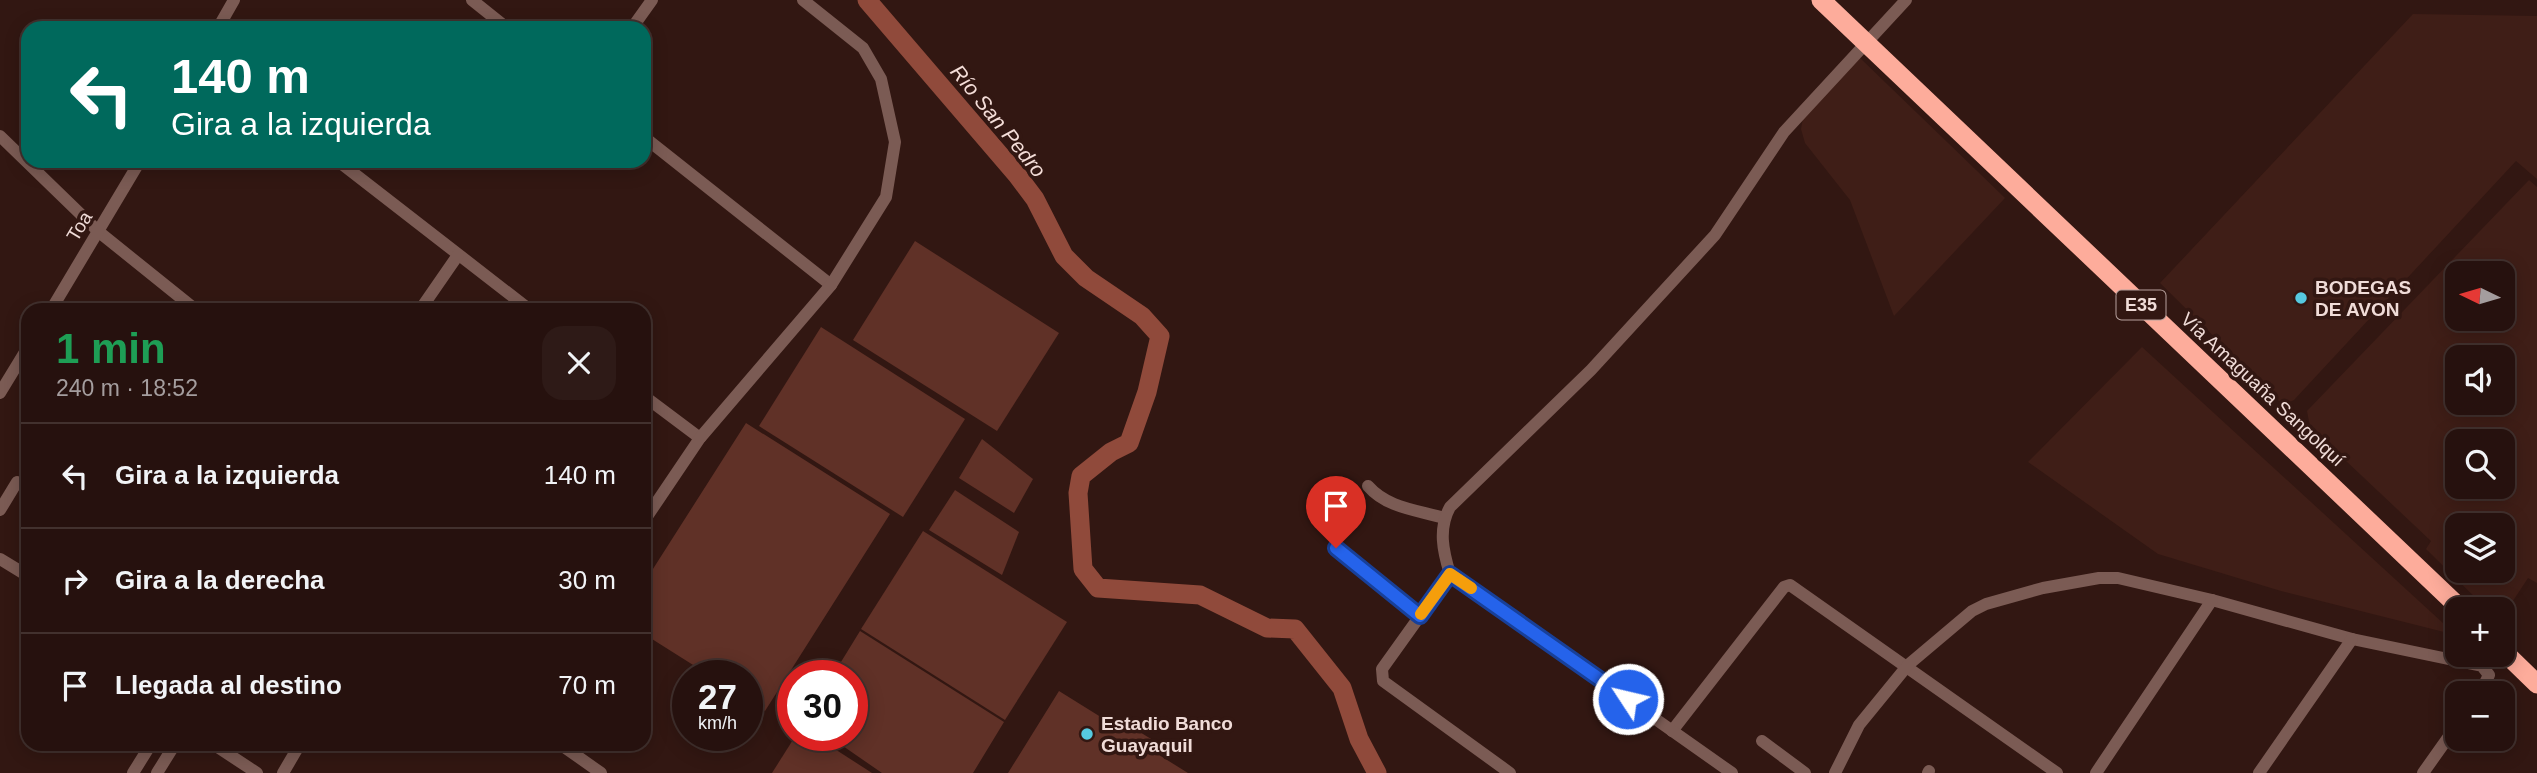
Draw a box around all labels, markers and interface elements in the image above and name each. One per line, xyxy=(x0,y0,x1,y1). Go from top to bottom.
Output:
icon: left xyxy=(56,49,147,140)
text: 140 m xyxy=(171,49,310,103)
water label: Río San Pedro xyxy=(946,60,1051,182)
text: Gira a la izquierda xyxy=(171,106,431,142)
street label: Toa xyxy=(63,207,97,245)
north arrow xyxy=(2445,261,2515,331)
map controls xyxy=(2445,261,2515,751)
place label: BODEGAS DE AVON xyxy=(2315,277,2411,320)
road number: E35 xyxy=(2116,290,2166,320)
marker: BODEGAS DE AVON xyxy=(2293,290,2309,306)
street label: Vía Amaguaña Sangolquí xyxy=(2177,308,2349,471)
text: 1 min xyxy=(56,325,166,372)
button: close xyxy=(542,326,616,400)
button: sound xyxy=(2445,345,2515,415)
text: 240 m · 18:52 xyxy=(56,375,198,401)
button: search xyxy=(2445,429,2515,499)
icon: left xyxy=(56,457,94,495)
text: Gira a la izquierda xyxy=(115,460,339,490)
text: 140 m xyxy=(544,460,616,490)
pin xyxy=(1306,476,1366,548)
icon: arrive xyxy=(1317,487,1355,525)
button: layers xyxy=(2445,513,2515,583)
icon: right xyxy=(56,562,94,600)
text: Gira a la derecha xyxy=(115,565,325,595)
text: 30 m xyxy=(558,565,616,595)
button: + xyxy=(2445,597,2515,667)
speed limit sign: 30 xyxy=(777,660,868,751)
position arrow xyxy=(1591,662,1665,736)
icon: arrive xyxy=(56,667,94,705)
text: Llegada al destino xyxy=(115,670,342,700)
text: 70 m xyxy=(558,670,616,700)
text: 27 xyxy=(698,677,737,716)
button: − xyxy=(2445,681,2515,751)
text: km/h xyxy=(698,713,737,733)
place label: Estadio Banco Guayaquil xyxy=(1101,713,1233,756)
marker: Estadio Banco Guayaquil xyxy=(1079,726,1095,742)

